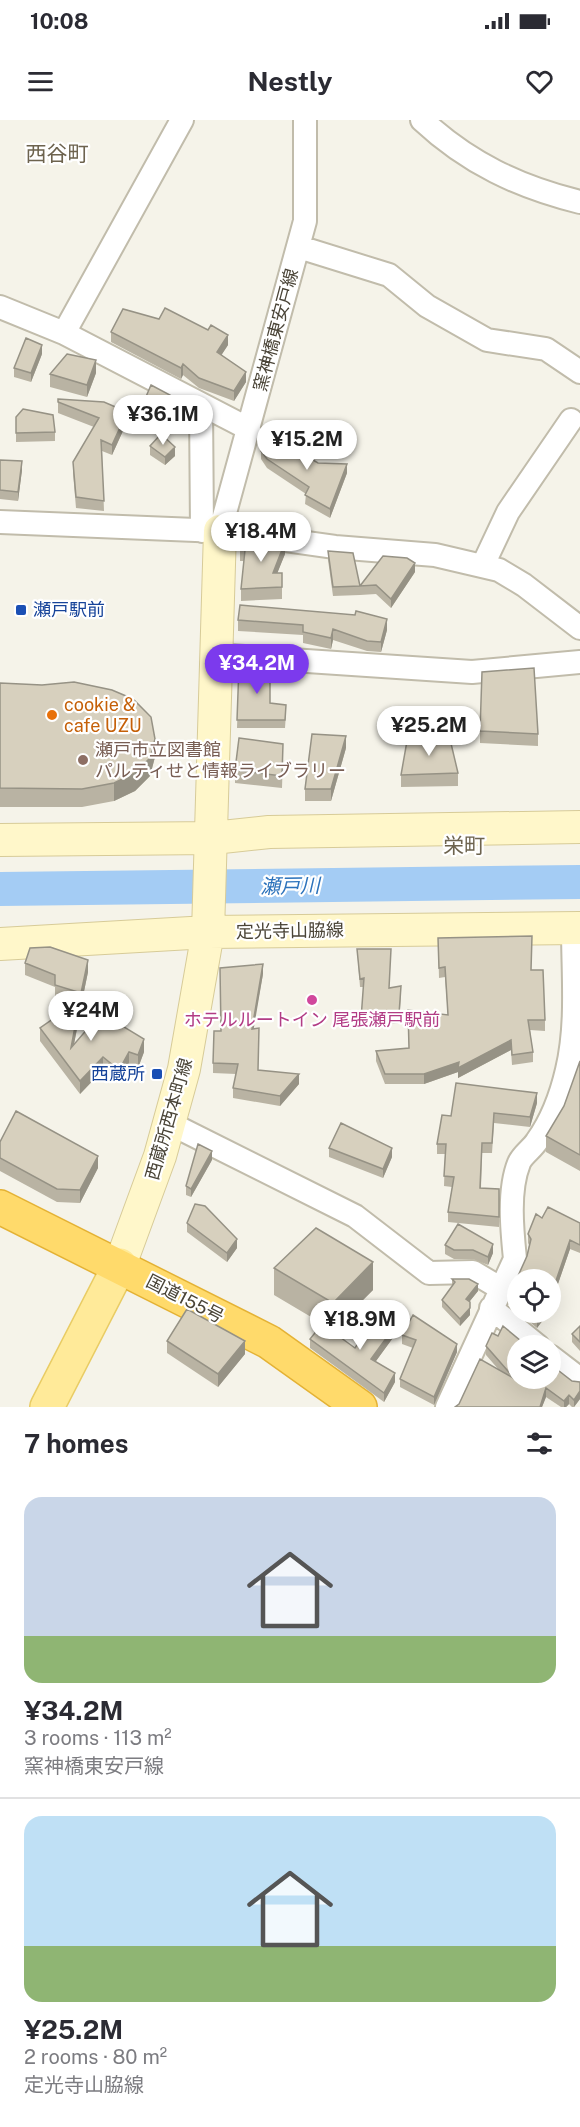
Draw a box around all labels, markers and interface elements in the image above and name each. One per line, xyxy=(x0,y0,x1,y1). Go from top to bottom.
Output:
text: 10:08 xyxy=(30,8,88,34)
icon: menu xyxy=(24,65,57,98)
text: Nestly xyxy=(247,65,333,97)
icon: heart xyxy=(523,65,556,98)
district label: 西谷町 xyxy=(26,141,89,166)
street label: 窯神橋東安戸線 xyxy=(249,266,302,393)
pin: ¥36.1M xyxy=(114,395,212,446)
text: ¥36.1M xyxy=(127,402,199,426)
pin: ¥15.2M xyxy=(258,420,356,471)
text: ¥15.2M xyxy=(271,427,343,451)
pin: ¥18.4M xyxy=(212,512,310,563)
text: ¥18.4M xyxy=(225,519,297,543)
place label: 瀬戸駅前 xyxy=(33,599,105,620)
marker: 瀬戸駅前 xyxy=(14,603,28,617)
pin: ¥34.2M xyxy=(208,644,306,695)
text: ¥34.2M xyxy=(219,651,295,675)
place label: cookie & cafe UZU xyxy=(64,694,142,736)
pin: ¥25.2M xyxy=(380,706,478,757)
marker: cookie & cafe UZU xyxy=(45,708,59,722)
text: ¥25.2M xyxy=(391,713,467,737)
place label: 瀬戸市立図書館 パルティせと情報ライブラリー xyxy=(95,739,346,781)
marker: 瀬戸市立図書館 パルティせと情報ライブラリー xyxy=(76,753,90,767)
district label: 栄町 xyxy=(443,833,485,858)
water label: 瀬戸川 xyxy=(260,873,322,899)
street label: 定光寺山脇線 xyxy=(236,919,344,942)
pin: ¥24M xyxy=(55,991,127,1042)
marker: ホテルルートイン 尾張瀬戸駅前 xyxy=(305,993,319,1007)
text: ¥24M xyxy=(62,998,120,1022)
place label: ホテルルートイン 尾張瀬戸駅前 xyxy=(184,1009,440,1030)
street label: 西蔵所西本町線 xyxy=(141,1055,196,1182)
place label: 西蔵所 xyxy=(91,1063,145,1084)
marker: 西蔵所 xyxy=(150,1067,164,1081)
map controls xyxy=(507,1269,561,1389)
button: locate xyxy=(507,1269,561,1323)
street label: 国道155号 xyxy=(143,1270,228,1327)
pin: ¥18.9M xyxy=(311,1300,409,1351)
text: ¥18.9M xyxy=(324,1307,396,1331)
button: layers xyxy=(507,1335,561,1389)
icon: filters xyxy=(523,1427,556,1460)
text: 7 homes xyxy=(24,1428,128,1459)
icon: home xyxy=(236,1536,344,1644)
text: ¥34.2M xyxy=(24,1695,123,1726)
text: 3 rooms · 113 m² xyxy=(24,1726,172,1750)
text: 窯神橋東安戸線 xyxy=(24,1754,164,1778)
icon: home xyxy=(236,1855,344,1963)
text: ¥25.2M xyxy=(24,2014,123,2045)
text: 2 rooms · 80 m² xyxy=(24,2045,167,2069)
text: 定光寺山脇線 xyxy=(24,2073,144,2097)

